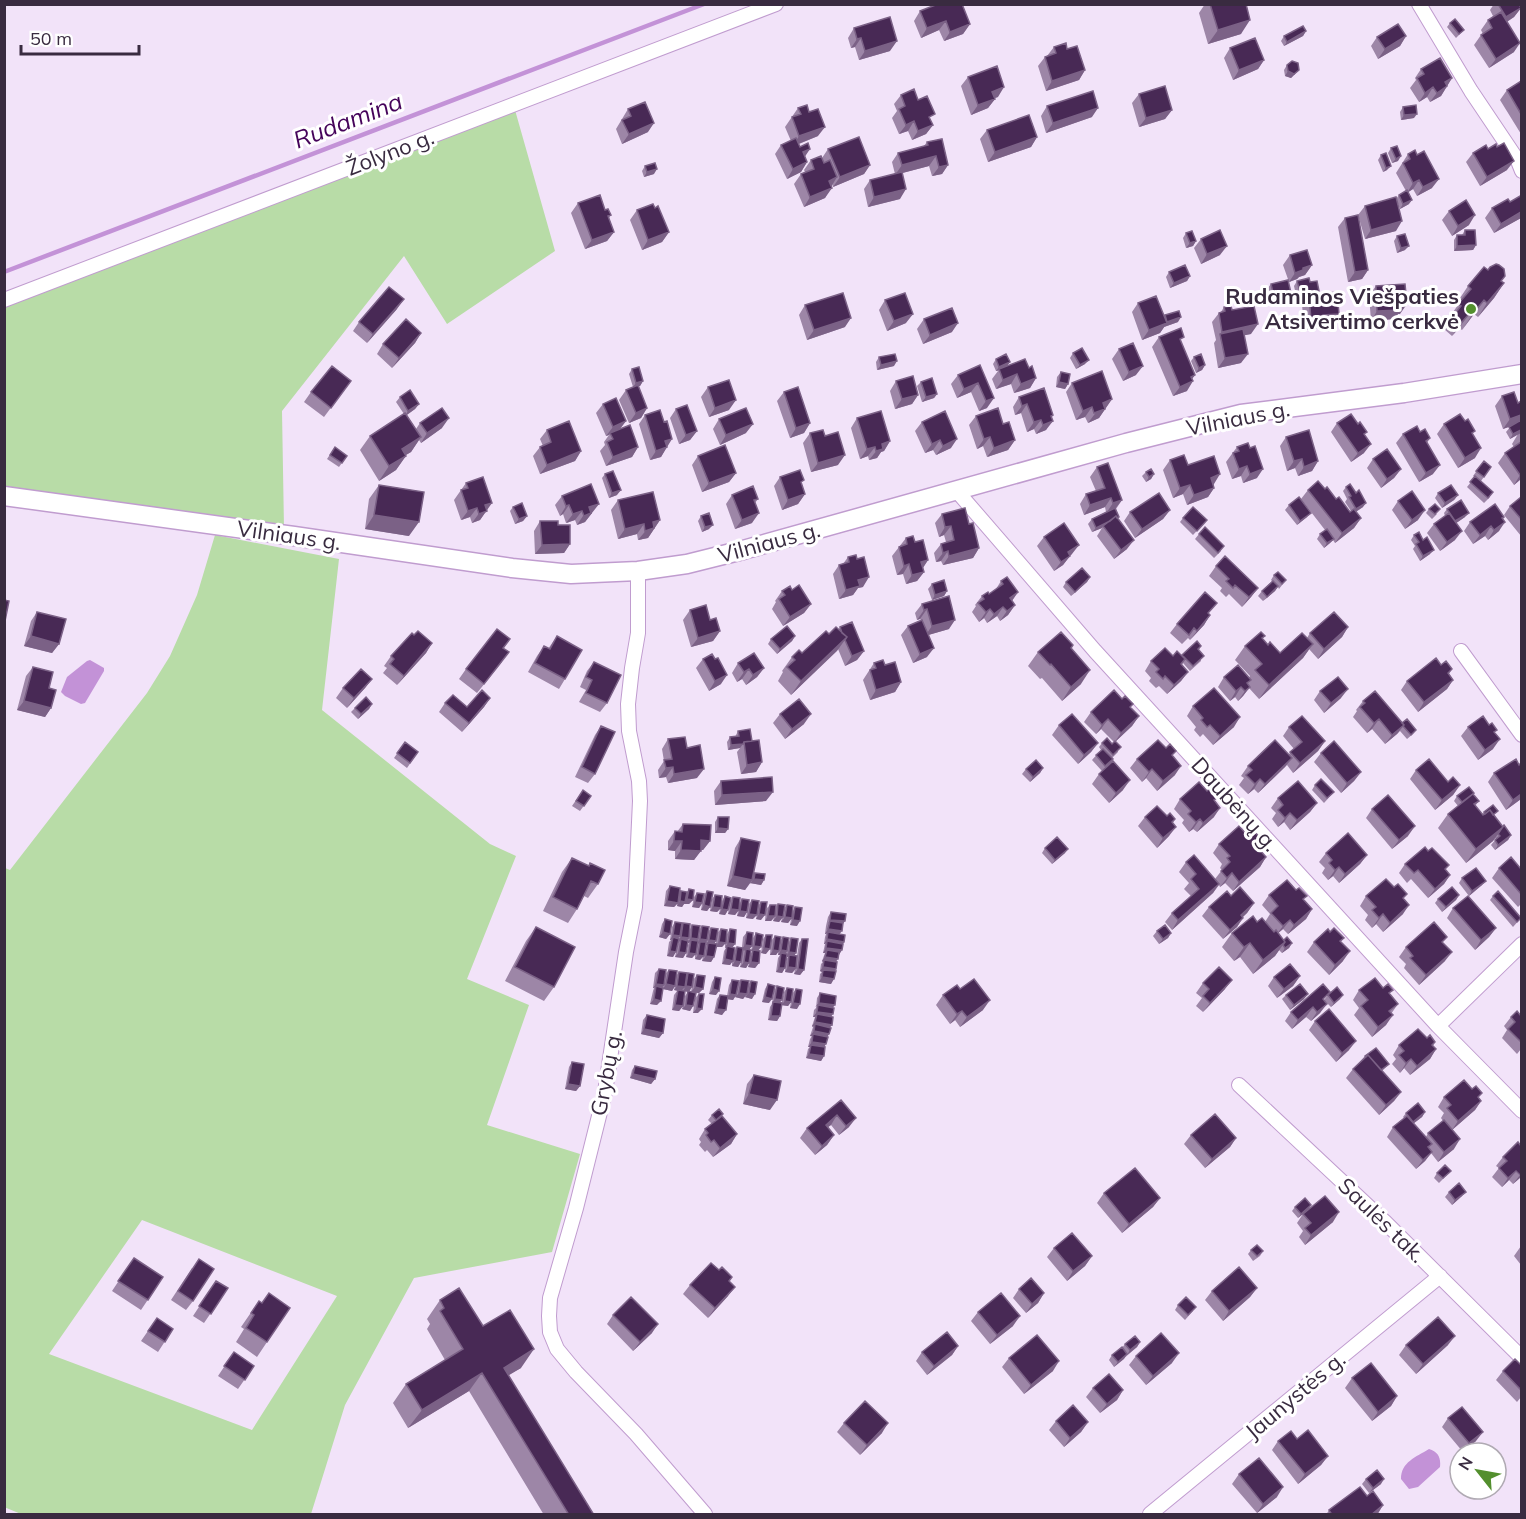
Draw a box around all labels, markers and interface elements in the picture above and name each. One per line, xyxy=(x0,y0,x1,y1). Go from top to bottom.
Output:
scale bar xyxy=(21,18,140,56)
text: 50 m xyxy=(30,27,72,50)
water label: Rudamina xyxy=(289,86,406,155)
street label: Žolyno g. xyxy=(342,122,438,182)
place label: Rudaminos Viešpaties Atsivertimo cerkvė xyxy=(1225,282,1459,335)
marker: Rudaminos Viešpaties Atsivertimo cerkvė xyxy=(1464,302,1478,316)
street label: Vilniaus g. xyxy=(1184,394,1292,442)
street label: Vilniaus g. xyxy=(235,514,343,556)
street label: Vilniaus g. xyxy=(715,515,823,569)
street label: Daubėnų g. xyxy=(1185,751,1285,857)
street label: Grybų g. xyxy=(584,1028,628,1118)
street label: Saulės tak. xyxy=(1332,1171,1432,1269)
street label: Jaunystės g. xyxy=(1239,1345,1351,1445)
north arrow xyxy=(1448,1441,1508,1501)
text: N xyxy=(1453,1453,1477,1474)

